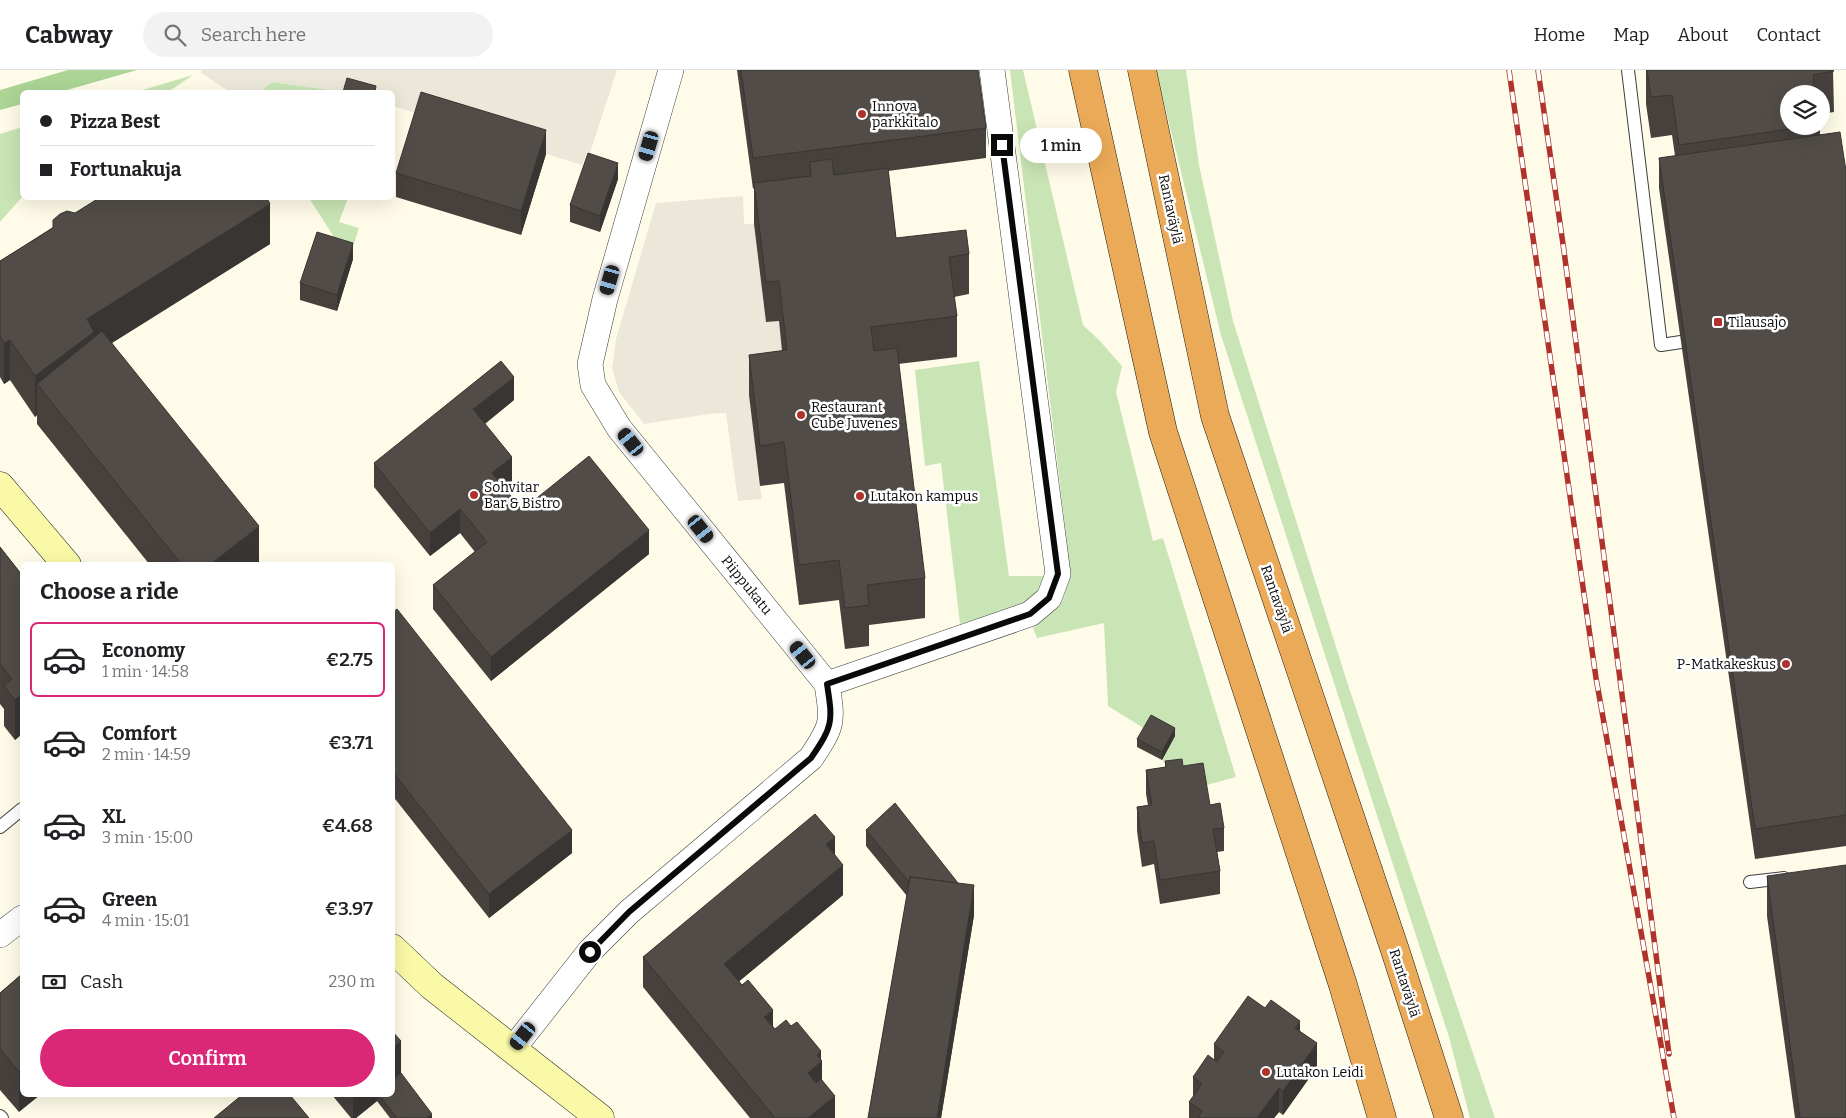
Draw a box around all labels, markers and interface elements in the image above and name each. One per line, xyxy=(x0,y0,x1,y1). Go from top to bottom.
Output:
search box xyxy=(143,12,493,57)
text: Cabway xyxy=(25,21,113,49)
icon: search xyxy=(161,21,189,49)
text: Search here xyxy=(201,23,306,46)
text: Home xyxy=(1534,24,1585,46)
text: Map xyxy=(1613,24,1649,46)
text: About xyxy=(1677,24,1728,46)
text: Contact xyxy=(1756,24,1821,46)
map controls xyxy=(1780,85,1830,135)
button: layers xyxy=(1780,85,1830,135)
place label: Innova parkkitalo xyxy=(872,98,938,131)
marker: Innova parkkitalo xyxy=(856,108,868,120)
text: Pizza Best xyxy=(70,110,160,133)
callout: 1 min xyxy=(1020,128,1102,162)
car xyxy=(637,130,660,162)
route end xyxy=(991,134,1013,156)
text: 1 min xyxy=(1041,136,1081,155)
text: Fortunakuja xyxy=(70,158,181,181)
street label: Rantaväylä xyxy=(1155,173,1186,246)
car xyxy=(598,264,621,296)
place label: Tilausajo xyxy=(1728,314,1786,331)
marker: Tilausajo xyxy=(1712,316,1724,328)
place label: Restaurant Cube Juvenes xyxy=(811,399,898,432)
marker: Restaurant Cube Juvenes xyxy=(795,409,807,421)
car xyxy=(615,426,646,458)
place label: Sohvitar Bar & Bistro xyxy=(484,479,560,512)
place label: Lutakon kampus xyxy=(870,488,978,505)
marker: Sohvitar Bar & Bistro xyxy=(468,489,480,501)
marker: Lutakon kampus xyxy=(854,490,866,502)
car xyxy=(685,513,716,545)
street label: Piippukatu xyxy=(718,552,776,618)
street label: Rantaväylä xyxy=(1257,563,1296,636)
text: Choose a ride xyxy=(40,578,179,605)
icon: car xyxy=(42,637,87,682)
text: Economy xyxy=(102,639,185,662)
car xyxy=(787,639,818,671)
text: €2.75 xyxy=(326,648,373,671)
place label: P-Matkakeskus xyxy=(1677,656,1776,673)
marker: P-Matkakeskus xyxy=(1780,658,1792,670)
text: 1 min · 14:58 xyxy=(102,662,189,681)
icon: car xyxy=(42,720,87,765)
text: Comfort xyxy=(102,722,177,745)
text: €3.71 xyxy=(328,731,373,754)
text: 2 min · 14:59 xyxy=(102,745,191,764)
icon: car xyxy=(42,803,87,848)
text: XL xyxy=(102,805,126,828)
text: €4.68 xyxy=(322,814,373,837)
text: 3 min · 15:00 xyxy=(102,828,193,847)
icon: car xyxy=(42,886,87,931)
text: Green xyxy=(102,888,157,911)
text: €3.97 xyxy=(325,897,373,920)
text: 4 min · 15:01 xyxy=(102,911,190,930)
route start xyxy=(579,941,601,963)
street label: Rantaväylä xyxy=(1385,947,1424,1020)
icon: cash xyxy=(40,968,68,996)
text: Cash xyxy=(80,970,123,993)
text: 230 m xyxy=(328,972,375,991)
car xyxy=(507,1020,538,1052)
button: Confirm xyxy=(40,1029,375,1087)
place label: Lutakon Leidi xyxy=(1276,1064,1364,1081)
marker: Lutakon Leidi xyxy=(1260,1066,1272,1078)

